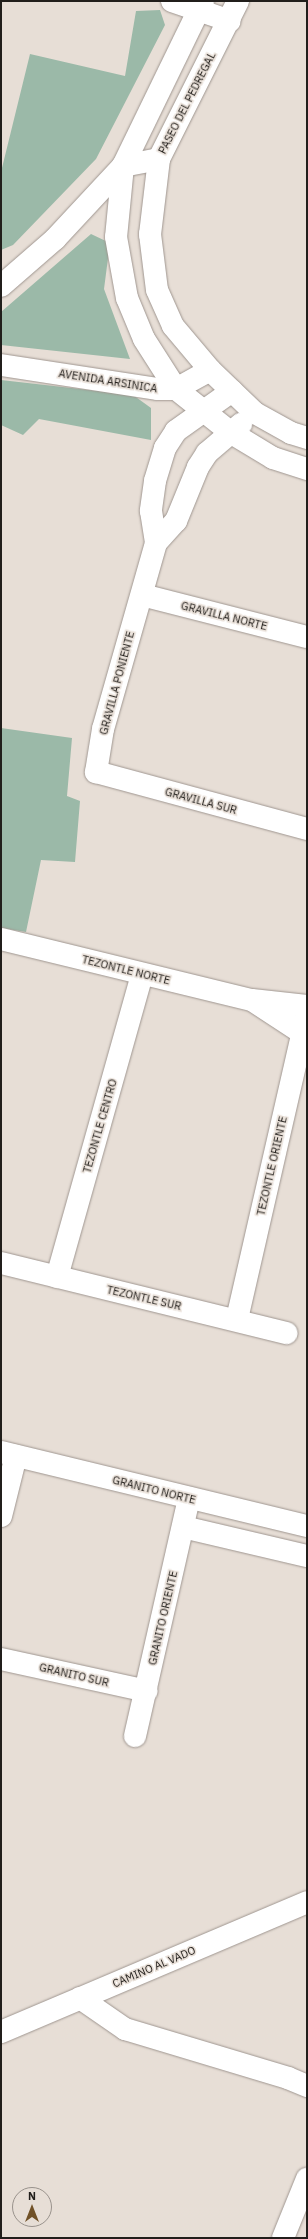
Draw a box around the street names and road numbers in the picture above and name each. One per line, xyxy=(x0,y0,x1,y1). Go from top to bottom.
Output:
street label: PASEO DEL PEDREGAL xyxy=(156,50,218,156)
street label: AVENIDA ARSINICA xyxy=(58,367,158,395)
street label: GRAVILLA NORTE xyxy=(180,599,268,633)
street label: GRAVILLA PONIENTE xyxy=(97,630,137,736)
street label: GRAVILLA SUR xyxy=(163,785,239,817)
street label: TEZONTLE NORTE xyxy=(81,953,171,987)
street label: TEZONTLE CENTRO xyxy=(80,1077,120,1175)
street label: TEZONTLE ORIENTE xyxy=(254,1115,290,1217)
street label: TEZONTLE SUR xyxy=(105,1283,183,1313)
street label: GRANITO NORTE xyxy=(111,1473,197,1507)
street label: GRANITO ORIENTE xyxy=(146,1570,180,1666)
street label: GRANITO SUR xyxy=(38,1661,110,1689)
street label: CAMINO AL VADO xyxy=(110,1944,198,1990)

